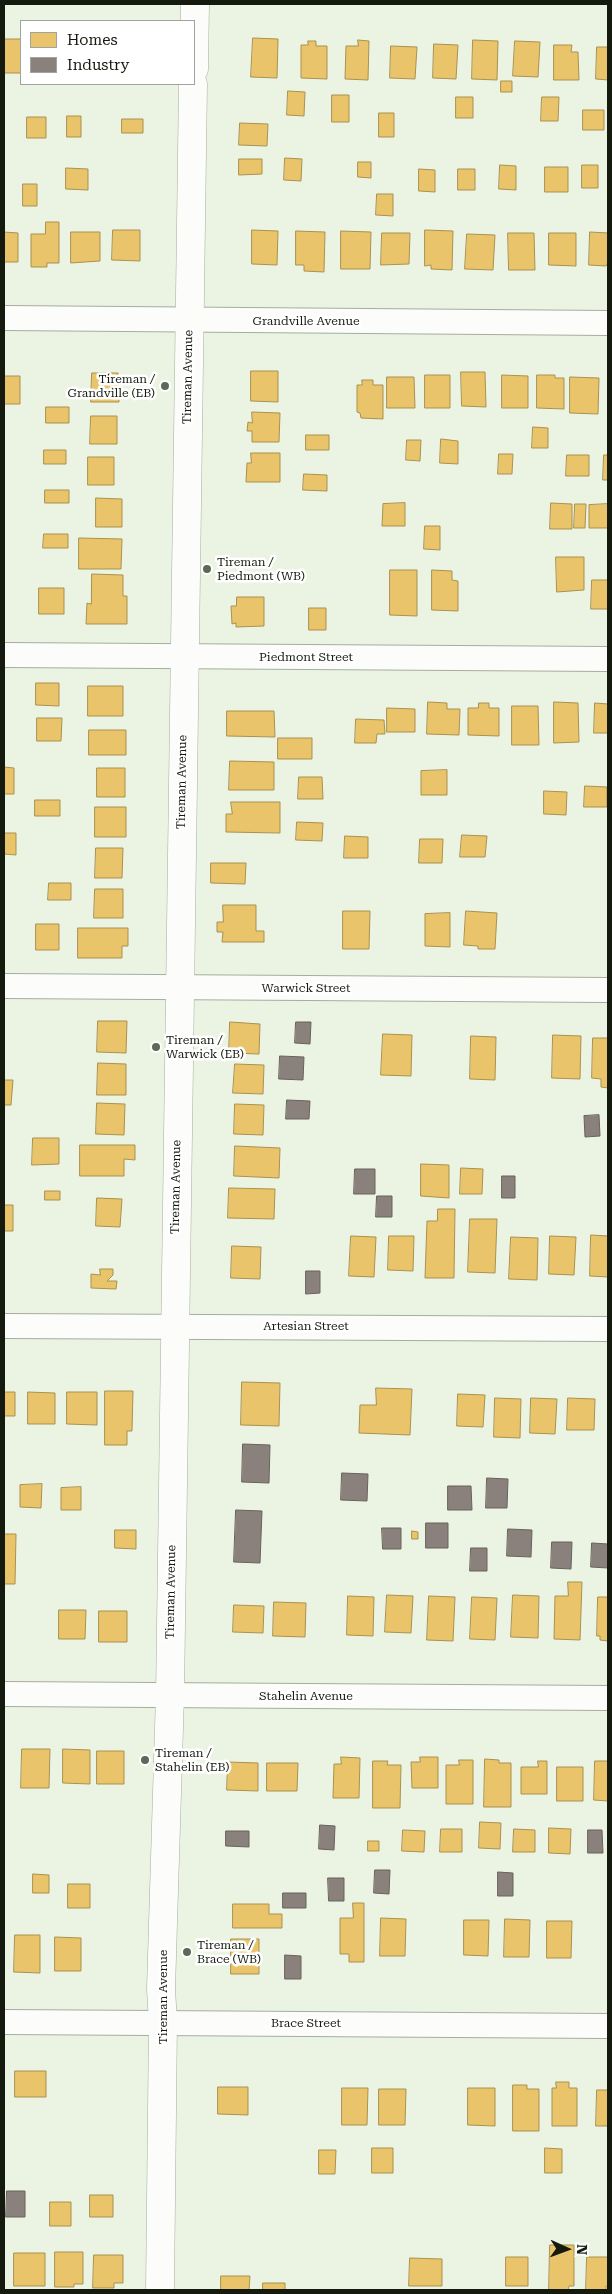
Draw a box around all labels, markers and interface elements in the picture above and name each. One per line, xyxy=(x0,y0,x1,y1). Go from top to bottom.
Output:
legend xyxy=(20,20,195,85)
text: Homes xyxy=(67,31,118,49)
text: Industry xyxy=(67,56,129,74)
street label: Grandville Avenue xyxy=(253,314,359,328)
street label: Tireman Avenue xyxy=(180,330,196,424)
place label: Tireman / Grandville (EB) xyxy=(68,372,155,400)
marker: Tireman / Grandville (EB) xyxy=(159,380,171,392)
place label: Tireman / Piedmont (WB) xyxy=(217,555,305,583)
marker: Tireman / Piedmont (WB) xyxy=(201,563,213,575)
street label: Piedmont Street xyxy=(259,650,353,664)
street label: Tireman Avenue xyxy=(174,735,190,829)
street label: Warwick Street xyxy=(262,981,350,995)
place label: Tireman / Warwick (EB) xyxy=(166,1033,244,1061)
marker: Tireman / Warwick (EB) xyxy=(150,1041,162,1053)
street label: Tireman Avenue xyxy=(168,1140,184,1234)
street label: Artesian Street xyxy=(263,1319,349,1333)
street label: Tireman Avenue xyxy=(163,1545,179,1639)
street label: Stahelin Avenue xyxy=(259,1689,353,1703)
place label: Tireman / Stahelin (EB) xyxy=(155,1746,229,1774)
marker: Tireman / Stahelin (EB) xyxy=(139,1754,151,1766)
place label: Tireman / Brace (WB) xyxy=(197,1938,261,1966)
marker: Tireman / Brace (WB) xyxy=(181,1946,193,1958)
street label: Tireman Avenue xyxy=(156,1950,170,2044)
street label: Brace Street xyxy=(271,2016,341,2030)
north arrow xyxy=(542,2224,592,2274)
text: N xyxy=(574,2244,590,2255)

